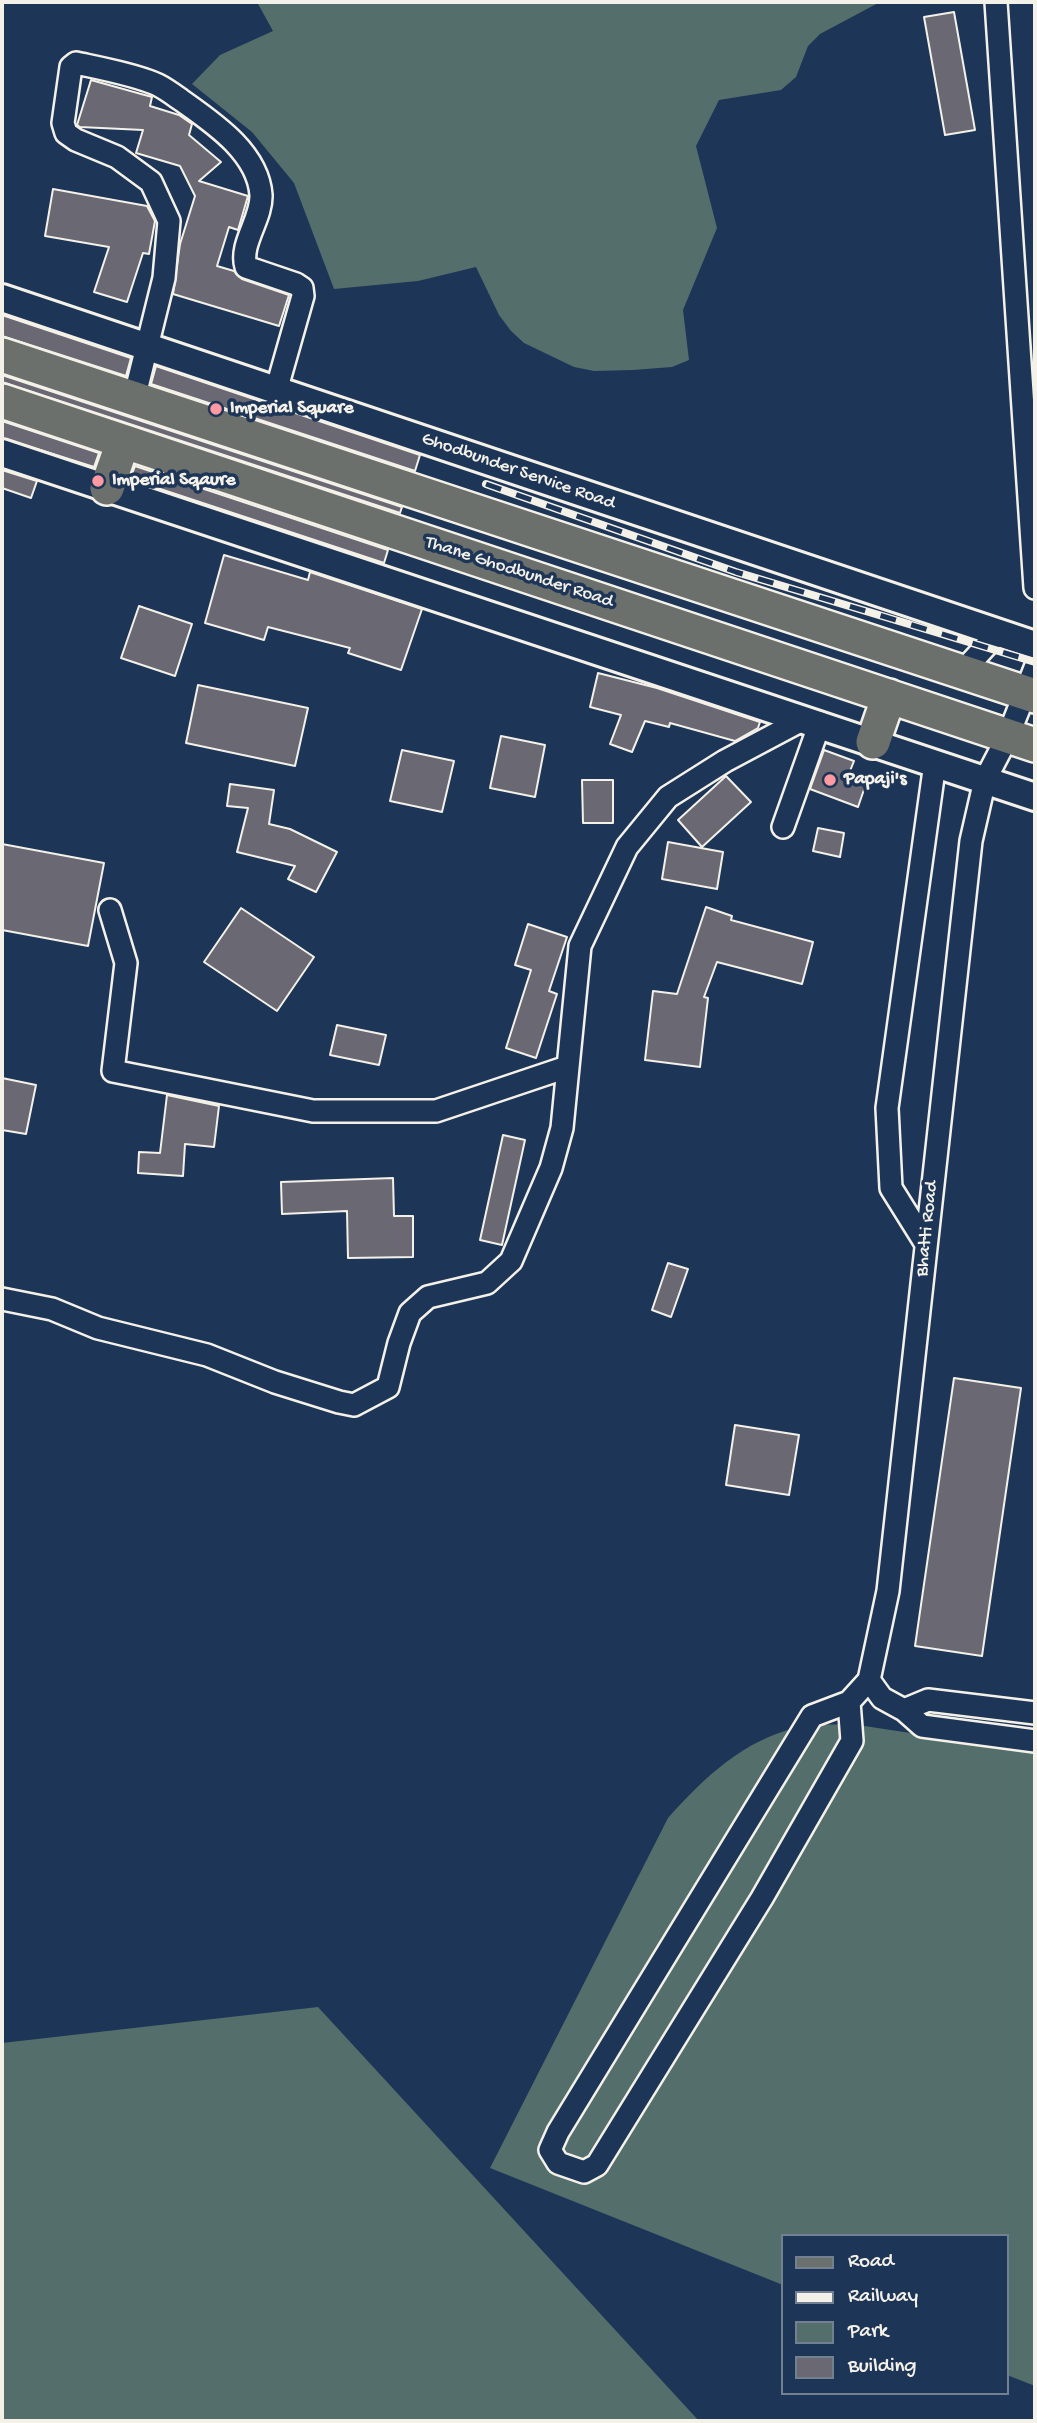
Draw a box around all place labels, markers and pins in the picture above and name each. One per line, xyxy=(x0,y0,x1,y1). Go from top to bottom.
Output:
place label: Imperial Square xyxy=(230,398,353,420)
marker: Imperial Square xyxy=(208,401,224,417)
place label: Imperial Sqaure xyxy=(112,470,235,492)
marker: Imperial Sqaure xyxy=(90,473,106,489)
place label: Papaji's xyxy=(844,769,906,791)
marker: Papaji's xyxy=(822,772,838,788)

